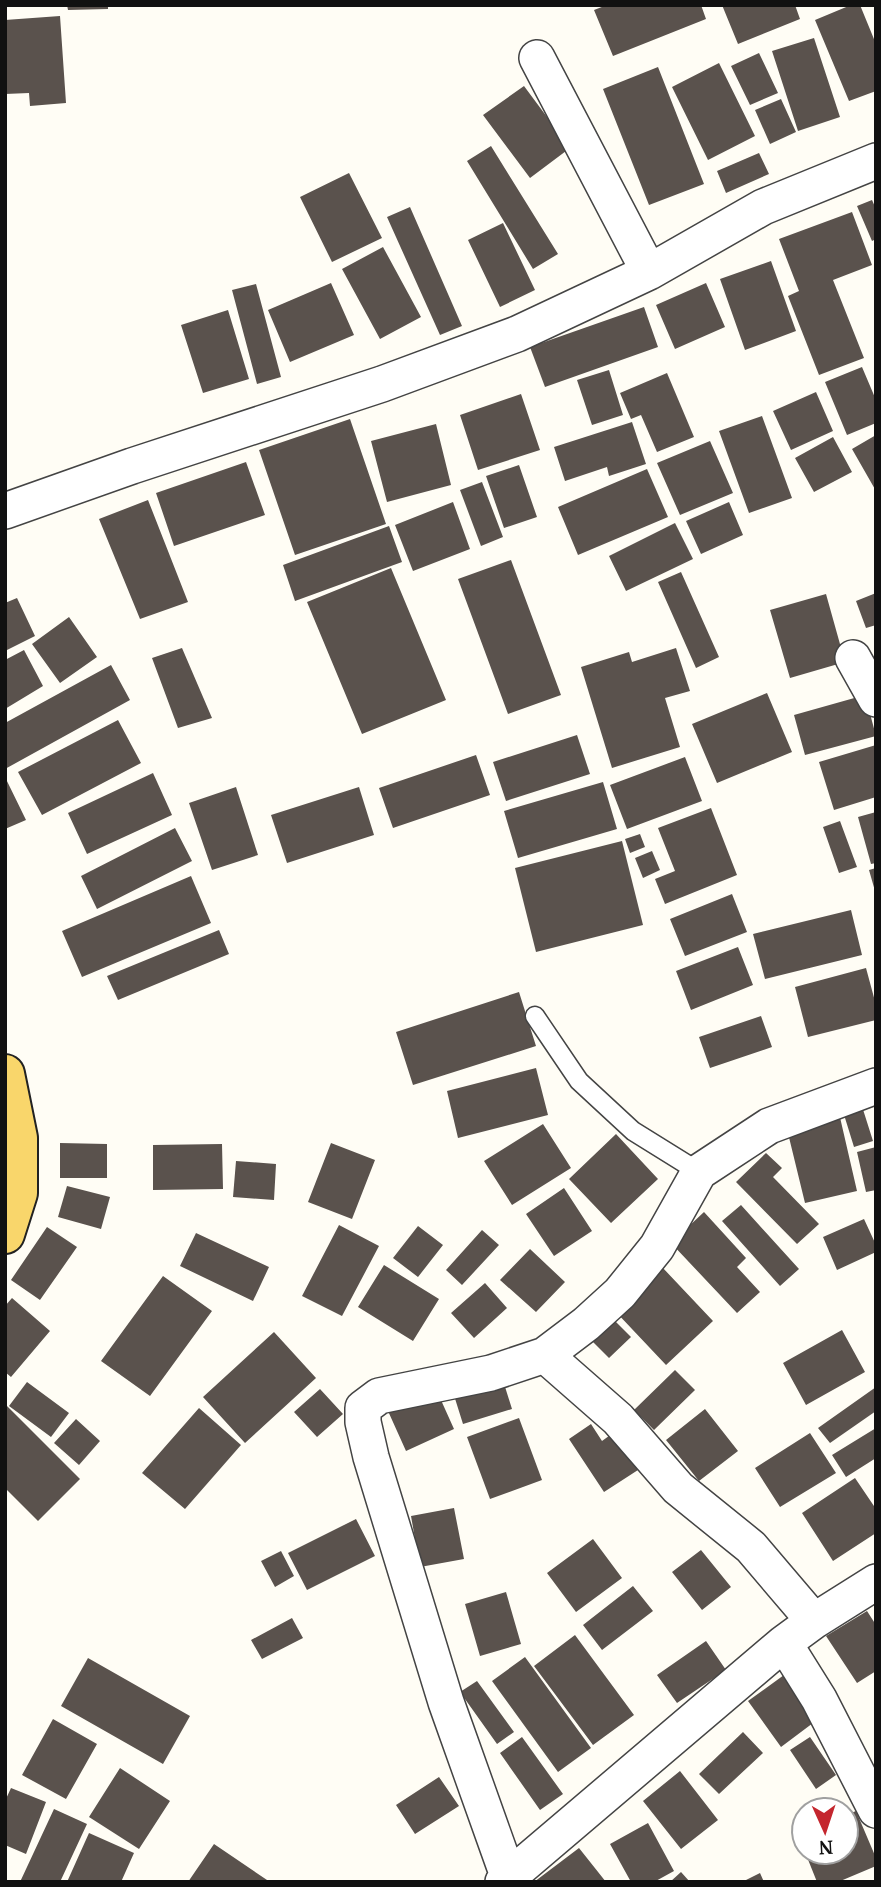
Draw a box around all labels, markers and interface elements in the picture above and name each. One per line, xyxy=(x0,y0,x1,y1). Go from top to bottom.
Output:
north arrow xyxy=(790,1796,860,1866)
text: N xyxy=(817,1836,834,1861)

